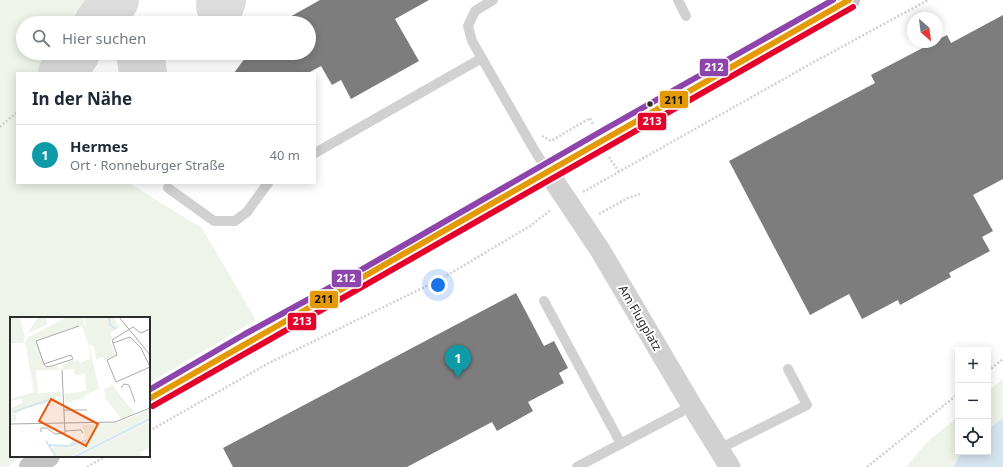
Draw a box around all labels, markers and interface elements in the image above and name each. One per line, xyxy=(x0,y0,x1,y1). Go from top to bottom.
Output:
north arrow xyxy=(907,12,943,48)
search box xyxy=(16,16,316,60)
icon: search xyxy=(30,27,52,49)
text: Hier suchen xyxy=(62,28,146,48)
line badge: 212 xyxy=(699,58,729,77)
text: 212 xyxy=(705,59,723,74)
text: In der Nähe xyxy=(32,87,132,110)
line badge: 211 xyxy=(659,90,689,109)
text: 211 xyxy=(665,92,683,107)
unlabelled marker xyxy=(645,99,655,109)
line badge: 213 xyxy=(637,112,667,131)
text: 213 xyxy=(643,113,661,128)
text: Hermes xyxy=(70,136,128,156)
text: 1 xyxy=(41,146,49,164)
text: 40 m xyxy=(270,146,300,164)
text: Ort · Ronneburger Straße xyxy=(70,156,225,174)
line badge: 212 xyxy=(331,269,362,288)
text: 212 xyxy=(337,270,355,285)
your location xyxy=(428,275,448,295)
street label: Am Flugplatz xyxy=(615,282,666,354)
line badge: 211 xyxy=(309,290,339,309)
text: 211 xyxy=(315,291,333,306)
line badge: 213 xyxy=(287,312,317,331)
text: 213 xyxy=(293,313,311,328)
inset map xyxy=(10,317,150,457)
pin: 1 xyxy=(445,345,471,378)
map controls xyxy=(955,347,991,455)
button: + xyxy=(955,347,991,383)
button: − xyxy=(955,383,991,419)
button: locate xyxy=(955,419,991,455)

